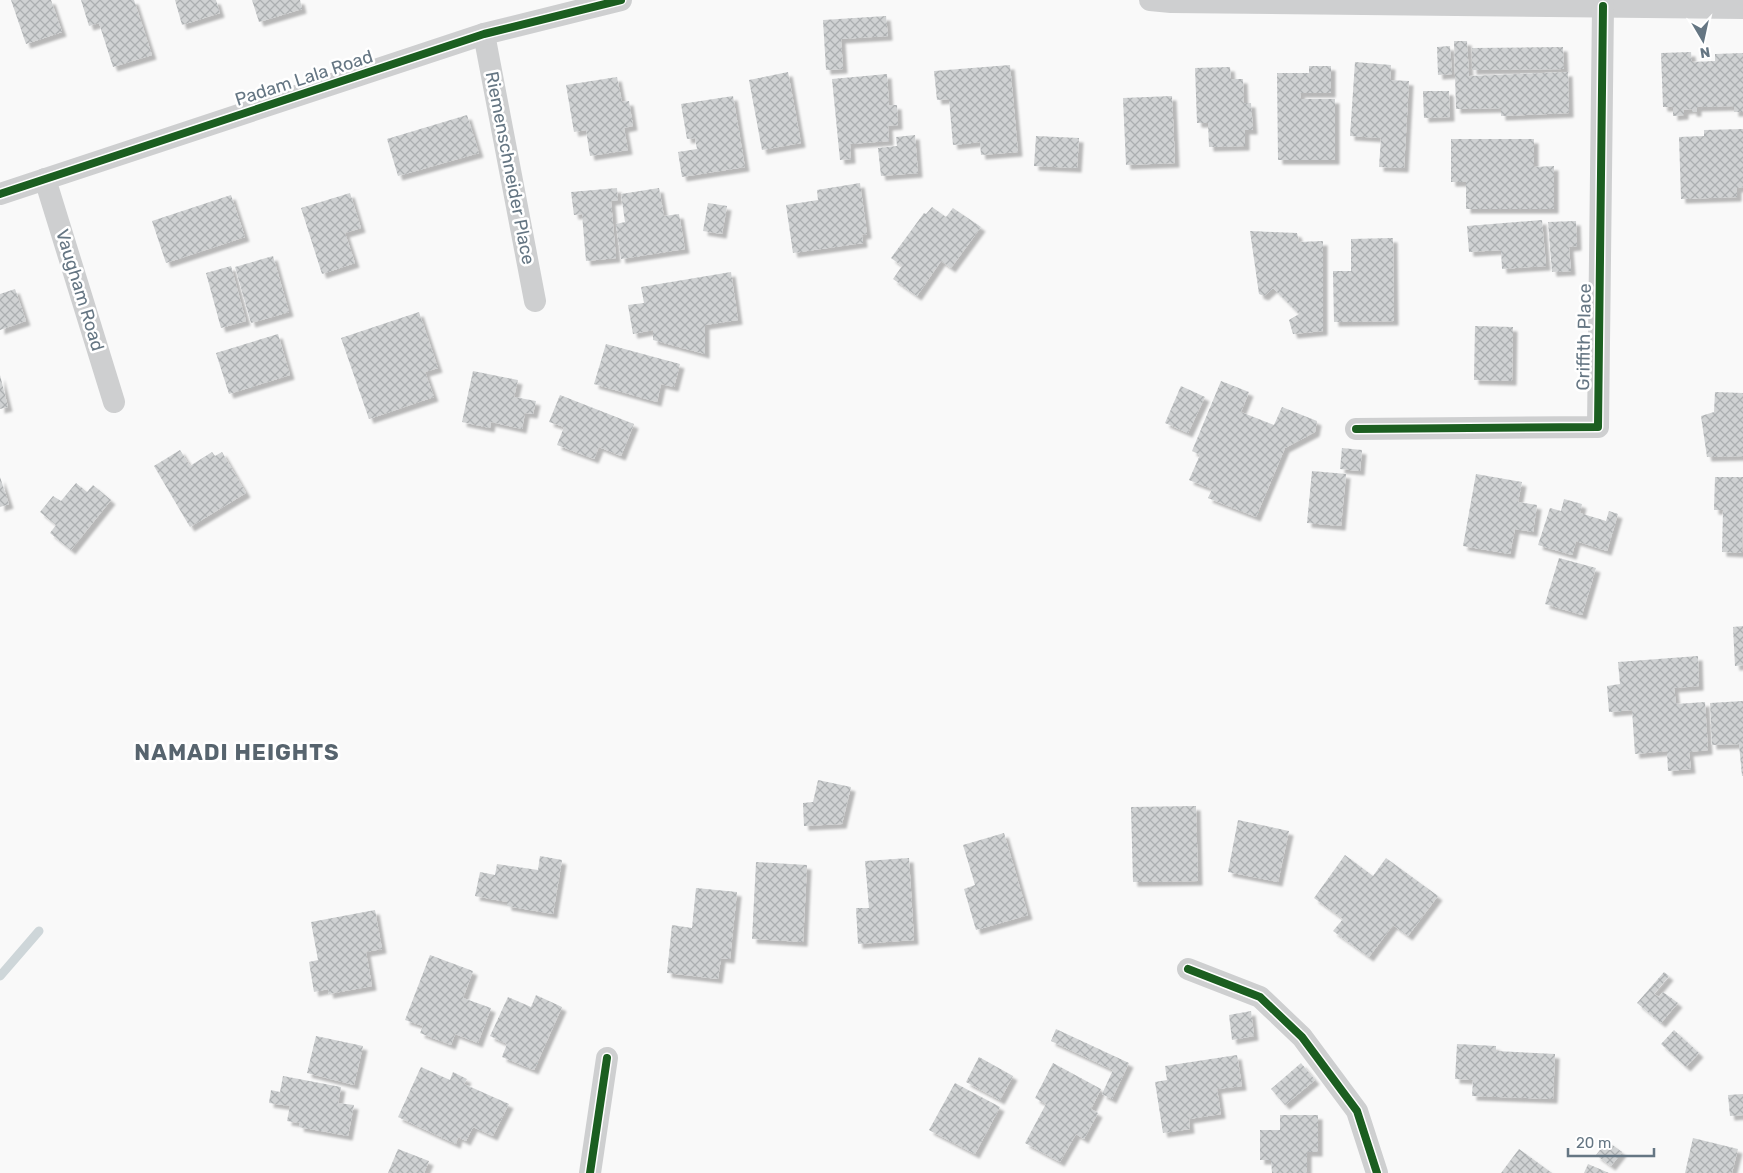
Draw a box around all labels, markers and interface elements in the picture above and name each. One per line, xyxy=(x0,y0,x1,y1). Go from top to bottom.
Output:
north arrow xyxy=(1678,15,1728,65)
text: N xyxy=(1699,43,1711,62)
street label: Padam Lala Road xyxy=(232,45,376,111)
street label: Riemenschneider Place xyxy=(480,70,540,266)
street label: Vaugham Road xyxy=(51,226,109,354)
street label: Griffith Place xyxy=(1572,283,1596,391)
district label: NAMADI HEIGHTS xyxy=(134,739,340,766)
scale bar xyxy=(1568,1126,1654,1158)
text: 20 m xyxy=(1576,1134,1611,1152)

